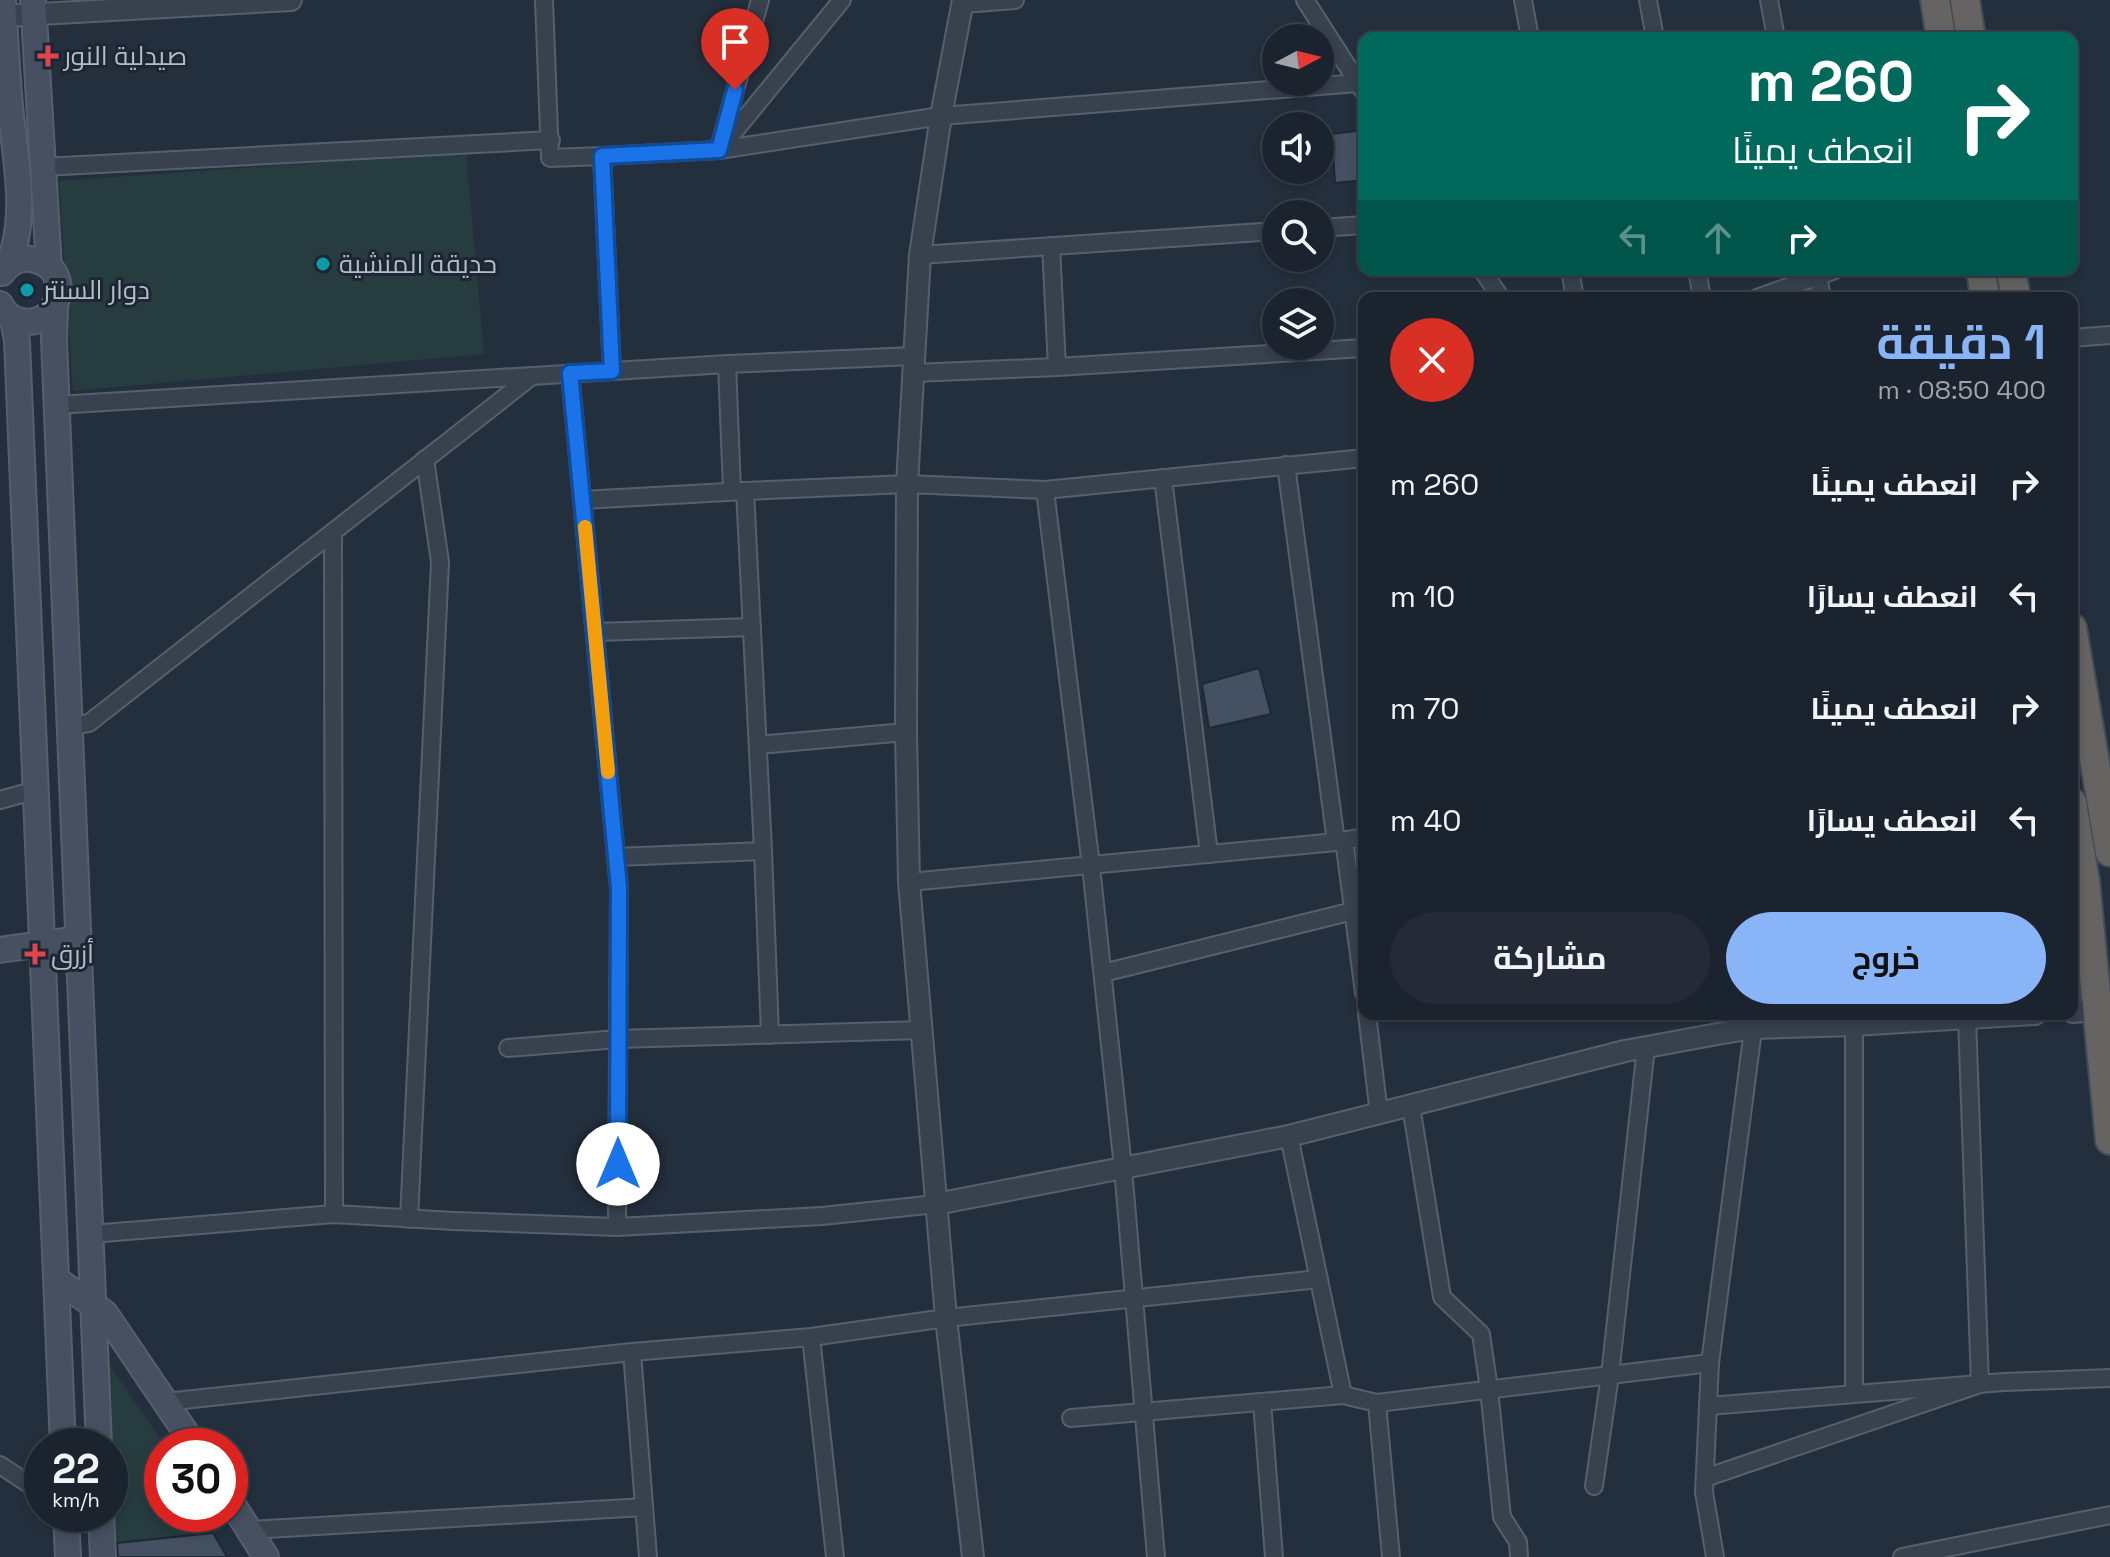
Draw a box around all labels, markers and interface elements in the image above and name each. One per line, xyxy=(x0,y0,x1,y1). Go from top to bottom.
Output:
pin xyxy=(701,8,769,90)
icon: arrive xyxy=(713,20,757,64)
north arrow xyxy=(1262,24,1334,96)
map controls xyxy=(1262,24,1334,360)
place label: صيدلية النور xyxy=(62,39,187,73)
text: 260 m xyxy=(1748,46,1914,117)
marker: صيدلية النور xyxy=(39,47,57,65)
icon: right xyxy=(1942,64,2046,168)
button: sound xyxy=(1262,112,1334,184)
text: انعطف يمينًا xyxy=(1732,128,1914,174)
button: search xyxy=(1262,200,1334,272)
icon: left xyxy=(1612,216,1656,260)
icon: ahead xyxy=(1696,216,1740,260)
icon: right xyxy=(1780,216,1824,260)
place label: حديقة المنشية xyxy=(339,247,497,281)
marker: حديقة المنشية xyxy=(314,255,332,273)
place label: دوار السنتر xyxy=(41,273,150,307)
marker: دوار السنتر xyxy=(18,281,36,299)
button: layers xyxy=(1262,288,1334,360)
text: 1 دقيقة xyxy=(1876,312,2046,373)
button: close xyxy=(1390,318,1474,402)
text: 400 m · 08:50 xyxy=(1877,373,2046,407)
icon: right xyxy=(2002,462,2046,506)
text: 260 m xyxy=(1390,465,1479,504)
text: انعطف يمينًا xyxy=(1810,465,1978,504)
icon: left xyxy=(2002,574,2046,618)
text: 10 m xyxy=(1390,577,1455,616)
text: انعطف يسارًا xyxy=(1807,577,1978,616)
icon: right xyxy=(2002,686,2046,730)
text: 70 m xyxy=(1390,689,1459,728)
text: انعطف يمينًا xyxy=(1810,689,1978,728)
icon: left xyxy=(2002,798,2046,842)
text: 40 m xyxy=(1390,801,1462,840)
text: انعطف يسارًا xyxy=(1807,801,1978,840)
button: مشاركة xyxy=(1390,912,1710,1004)
button: خروج xyxy=(1726,912,2046,1004)
place label: أزرق xyxy=(51,937,94,971)
marker: أزرق xyxy=(26,945,44,963)
position arrow xyxy=(576,1122,660,1206)
speed limit sign: 30 xyxy=(144,1428,248,1532)
text: 22 xyxy=(52,1444,100,1495)
text: km/h xyxy=(52,1487,100,1513)

